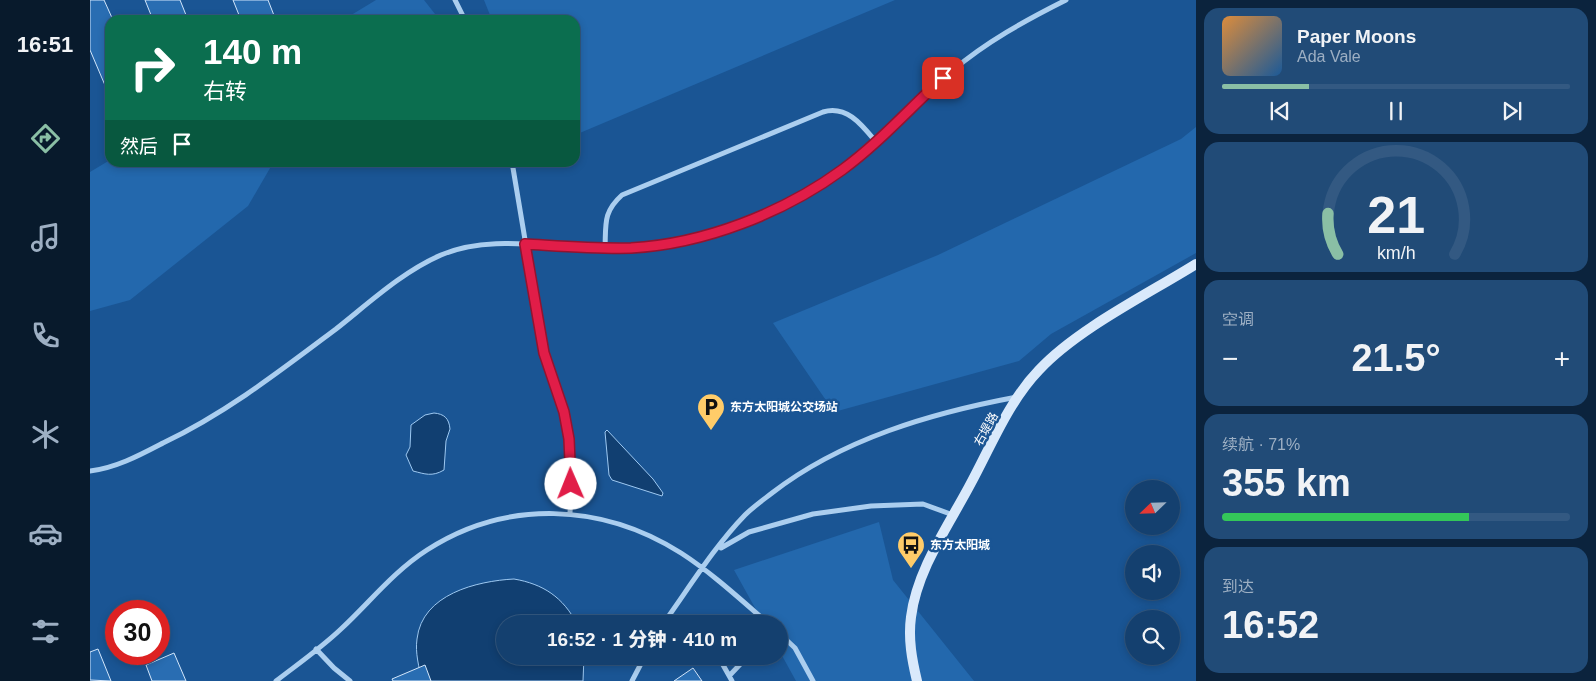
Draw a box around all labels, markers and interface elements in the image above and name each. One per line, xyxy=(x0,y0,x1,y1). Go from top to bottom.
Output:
text: Paper Moons xyxy=(1297,26,1416,47)
text: 16:51 xyxy=(17,32,73,57)
text: 140 m xyxy=(203,32,302,71)
icon: right xyxy=(120,35,185,100)
text: Ada Vale xyxy=(1297,48,1361,65)
pin xyxy=(922,57,964,99)
icon: arrive xyxy=(929,64,957,92)
text: 右转 xyxy=(203,79,247,104)
icon: previous xyxy=(1266,97,1294,125)
icon: pause xyxy=(1382,97,1410,125)
icon: next xyxy=(1498,97,1526,125)
icon: directions xyxy=(28,121,63,156)
icon: arrive xyxy=(168,130,196,158)
text: 然后 xyxy=(120,136,158,157)
text: 21 xyxy=(1367,186,1425,244)
icon: music xyxy=(28,220,63,255)
text: km/h xyxy=(1377,243,1415,263)
text: 空调 xyxy=(1222,311,1254,328)
icon: phone xyxy=(28,318,63,353)
text: 21.5° xyxy=(1351,337,1441,379)
text: − xyxy=(1222,343,1238,374)
text: + xyxy=(1554,343,1570,374)
parking icon: 东方太阳城公交场站 xyxy=(696,392,726,431)
place label: 东方太阳城公交场站 xyxy=(730,400,838,414)
street label: 右堤路 xyxy=(971,410,1001,448)
icon: climate xyxy=(28,417,63,452)
text: 续航 · 71% xyxy=(1222,436,1300,453)
position arrow xyxy=(544,457,596,509)
text: 355 km xyxy=(1222,462,1351,504)
north arrow xyxy=(1125,480,1180,535)
map controls xyxy=(1125,480,1180,665)
icon: car xyxy=(28,516,63,551)
bus stop icon: 东方太阳城 xyxy=(896,530,926,569)
place label: 东方太阳城 xyxy=(930,538,990,552)
button: sound xyxy=(1125,545,1180,600)
text: 到达 xyxy=(1222,578,1254,595)
speed limit sign: 30 xyxy=(105,600,170,665)
text: 16:52 xyxy=(1222,604,1319,646)
button: search xyxy=(1125,610,1180,665)
icon: filters xyxy=(28,614,63,649)
text: 16:52 · 1 分钟 · 410 m xyxy=(547,629,737,650)

